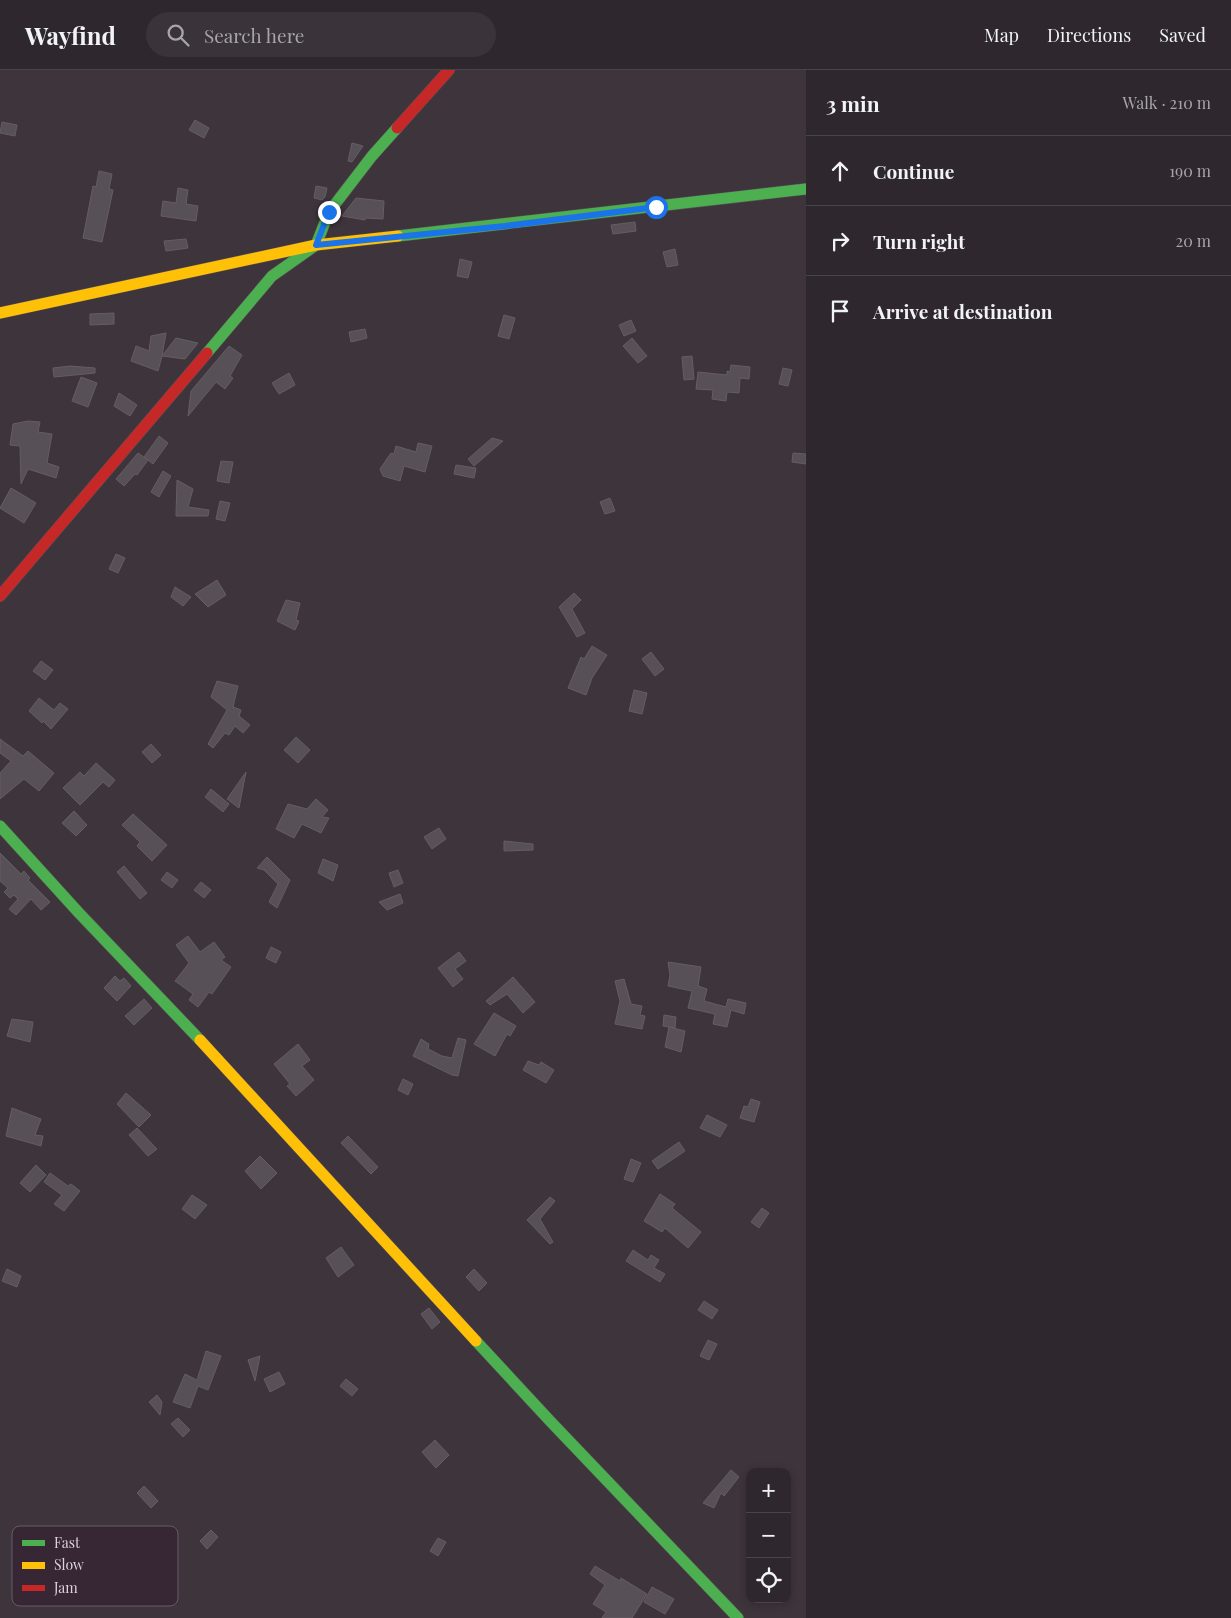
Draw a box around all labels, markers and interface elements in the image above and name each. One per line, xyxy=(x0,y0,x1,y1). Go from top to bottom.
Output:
search box xyxy=(146,12,496,57)
text: Wayfind xyxy=(25,19,116,51)
icon: search xyxy=(164,21,192,49)
text: Search here xyxy=(204,22,304,48)
text: Map xyxy=(984,23,1019,47)
text: Directions xyxy=(1047,23,1131,47)
text: Saved xyxy=(1159,23,1206,47)
text: 3 min xyxy=(826,89,880,117)
text: Walk · 210 m xyxy=(1123,92,1211,113)
icon: ahead xyxy=(826,157,854,185)
text: Continue xyxy=(873,158,954,184)
text: 190 m xyxy=(1169,160,1211,181)
route start xyxy=(645,196,668,219)
route end xyxy=(318,201,341,224)
icon: right xyxy=(826,227,854,255)
text: Turn right xyxy=(873,228,965,254)
text: 20 m xyxy=(1176,230,1211,251)
icon: arrive xyxy=(826,297,854,325)
text: Arrive at destination xyxy=(873,298,1053,324)
map controls xyxy=(746,1468,791,1603)
button: + xyxy=(746,1468,791,1513)
button: − xyxy=(746,1513,791,1558)
legend xyxy=(12,1526,178,1606)
text: Fast xyxy=(54,1533,81,1552)
text: Slow xyxy=(54,1555,84,1574)
button: locate xyxy=(746,1558,791,1603)
text: Jam xyxy=(53,1578,78,1597)

